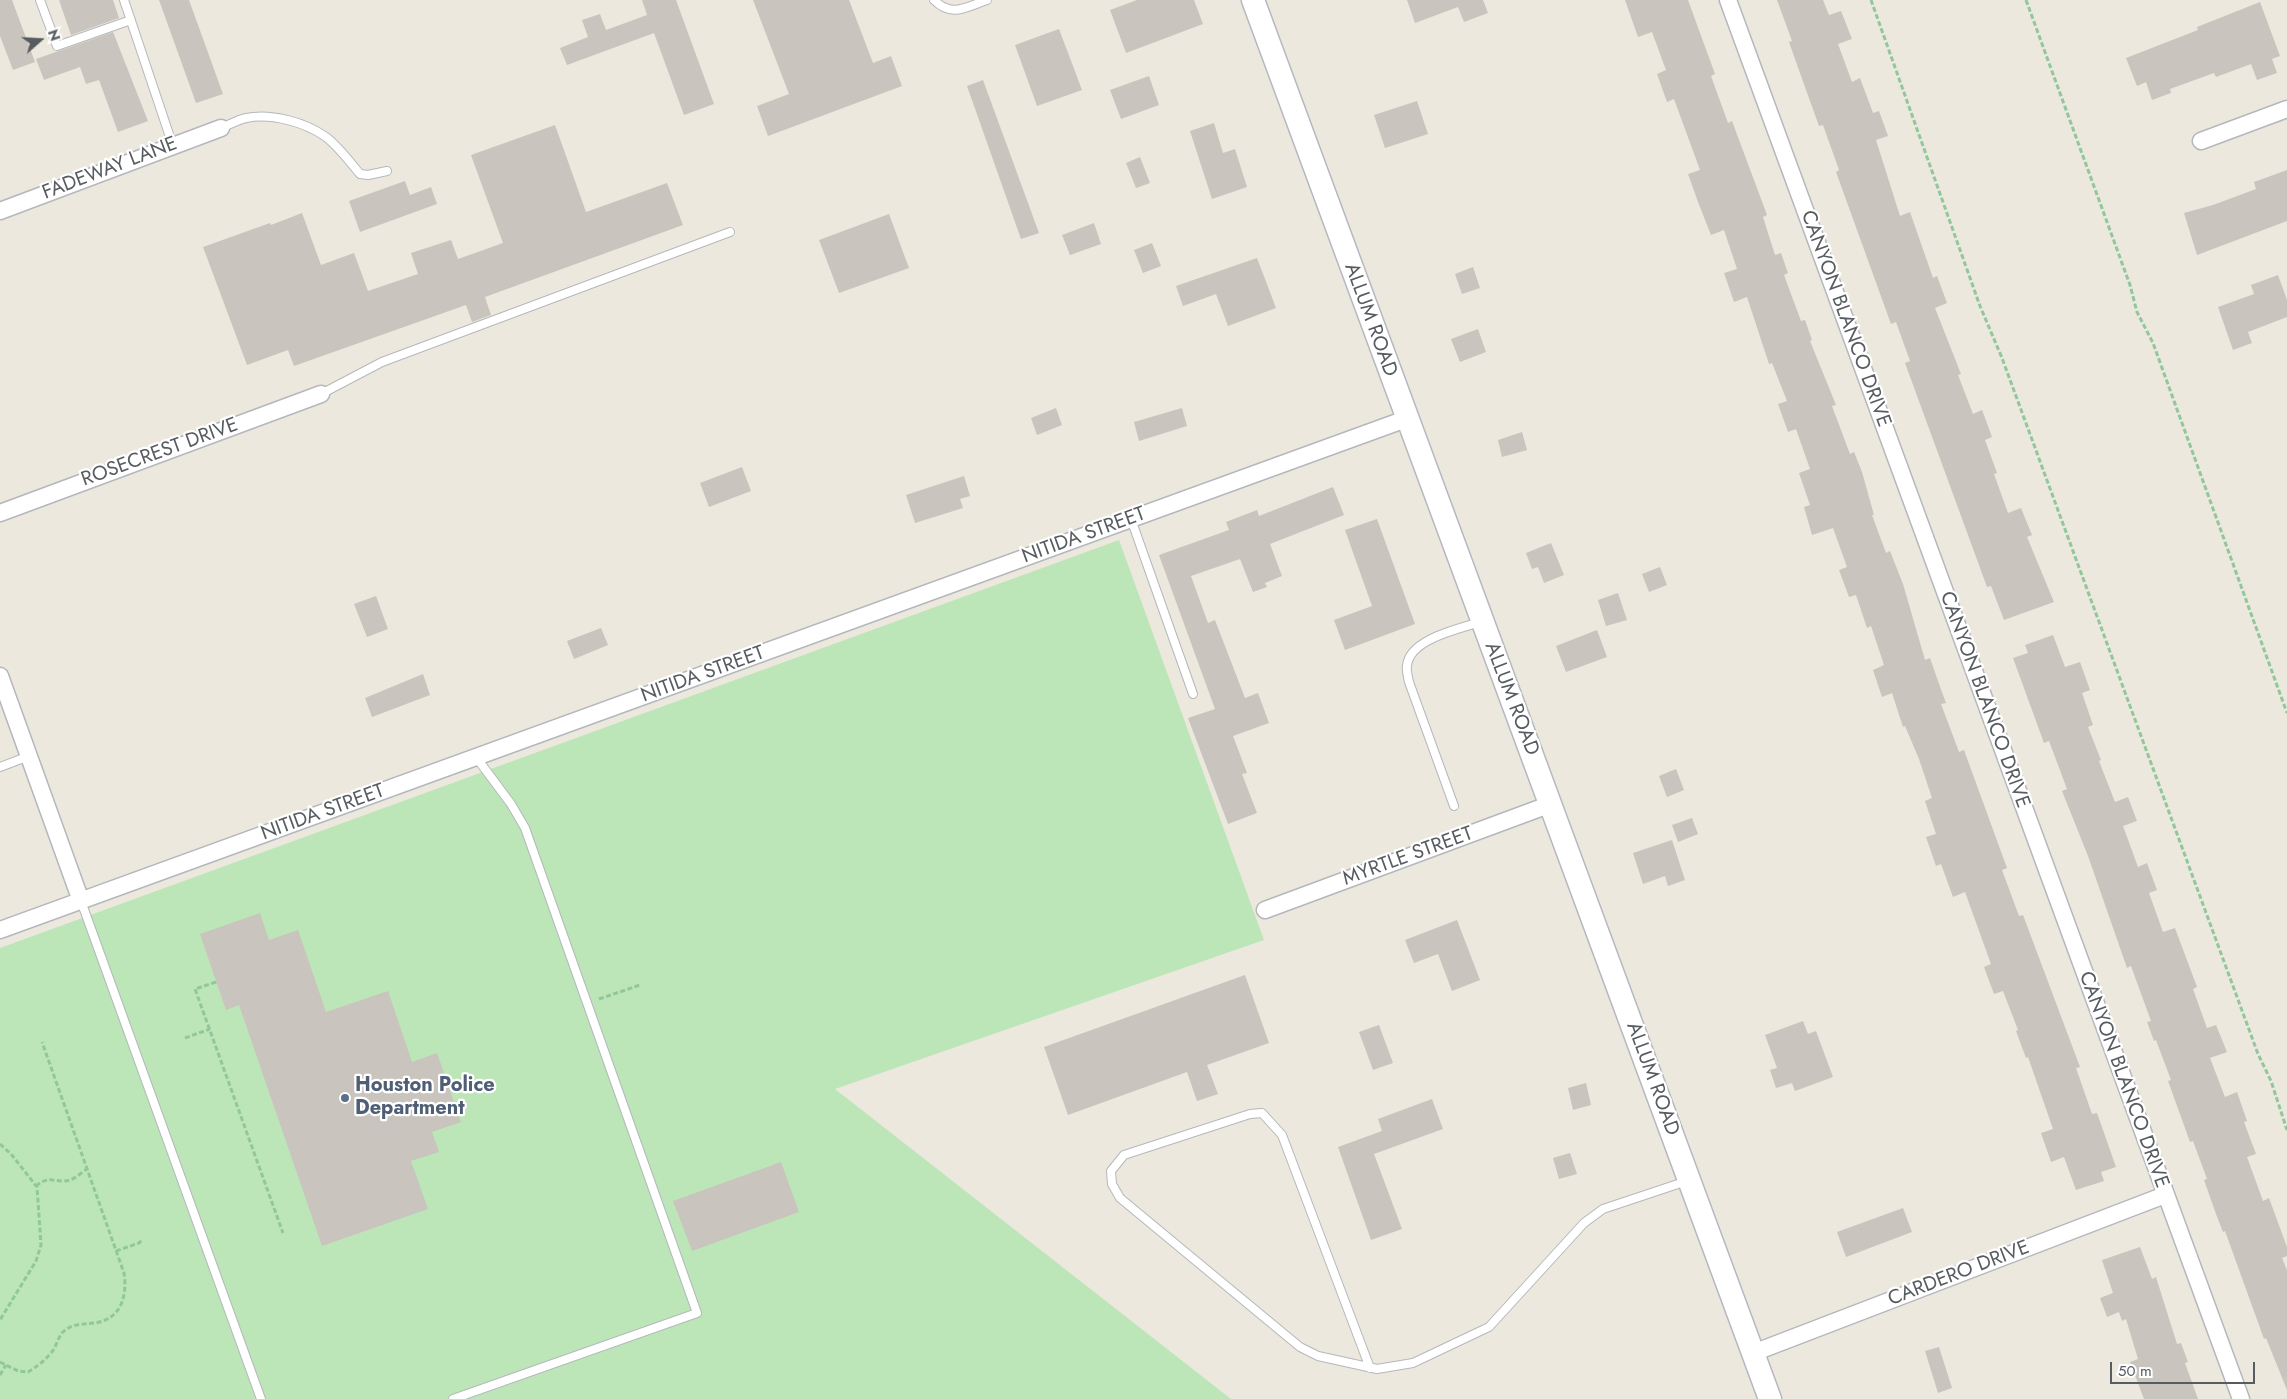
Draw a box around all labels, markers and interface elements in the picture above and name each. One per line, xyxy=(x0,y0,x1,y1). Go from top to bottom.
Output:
north arrow xyxy=(15,15,65,65)
text: N xyxy=(43,27,65,44)
street label: FADEWAY LANE xyxy=(39,132,181,206)
street label: CANYON BLANCO DRIVE xyxy=(1795,208,1895,430)
street label: ALLUM ROAD xyxy=(1338,260,1402,380)
street label: ROSECREST DRIVE xyxy=(78,414,242,492)
street label: NITIDA STREET xyxy=(1019,503,1149,569)
street label: CANYON BLANCO DRIVE xyxy=(1934,589,2034,811)
street label: ALLUM ROAD xyxy=(1478,639,1544,759)
street label: NITIDA STREET xyxy=(638,642,768,708)
street label: NITIDA STREET xyxy=(258,780,388,846)
street label: MYRTLE STREET xyxy=(1340,822,1476,892)
street label: CANYON BLANCO DRIVE xyxy=(2073,969,2173,1191)
street label: ALLUM ROAD xyxy=(1620,1019,1684,1139)
place label: Houston Police Department xyxy=(355,1074,495,1121)
marker: Houston Police Department xyxy=(339,1092,351,1104)
street label: CARDERO DRIVE xyxy=(1885,1236,2033,1312)
scale bar xyxy=(2112,1352,2257,1384)
text: 50 m xyxy=(2118,1360,2152,1382)

